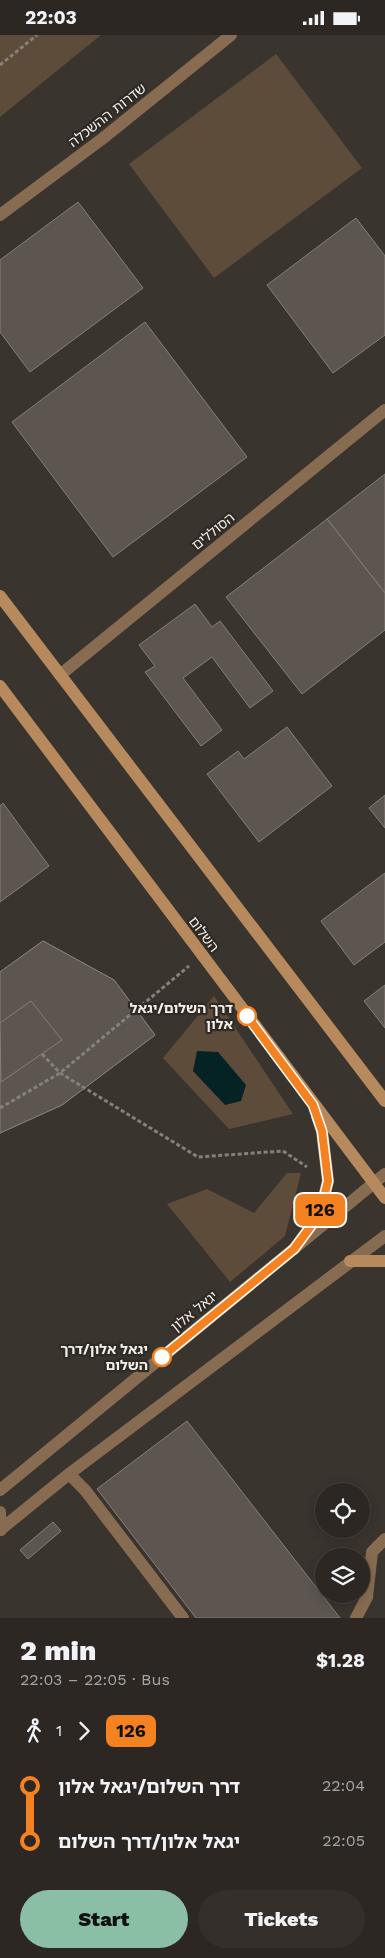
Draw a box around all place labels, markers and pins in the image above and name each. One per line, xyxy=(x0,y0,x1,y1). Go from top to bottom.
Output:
place label: דרך השלום/יגאל אלון xyxy=(130,1000,234,1032)
marker: דרך השלום/יגאל אלון xyxy=(237,1006,257,1026)
place label: יגאל אלון/דרך השלום xyxy=(60,1341,148,1373)
marker: יגאל אלון/דרך השלום xyxy=(152,1347,172,1367)

